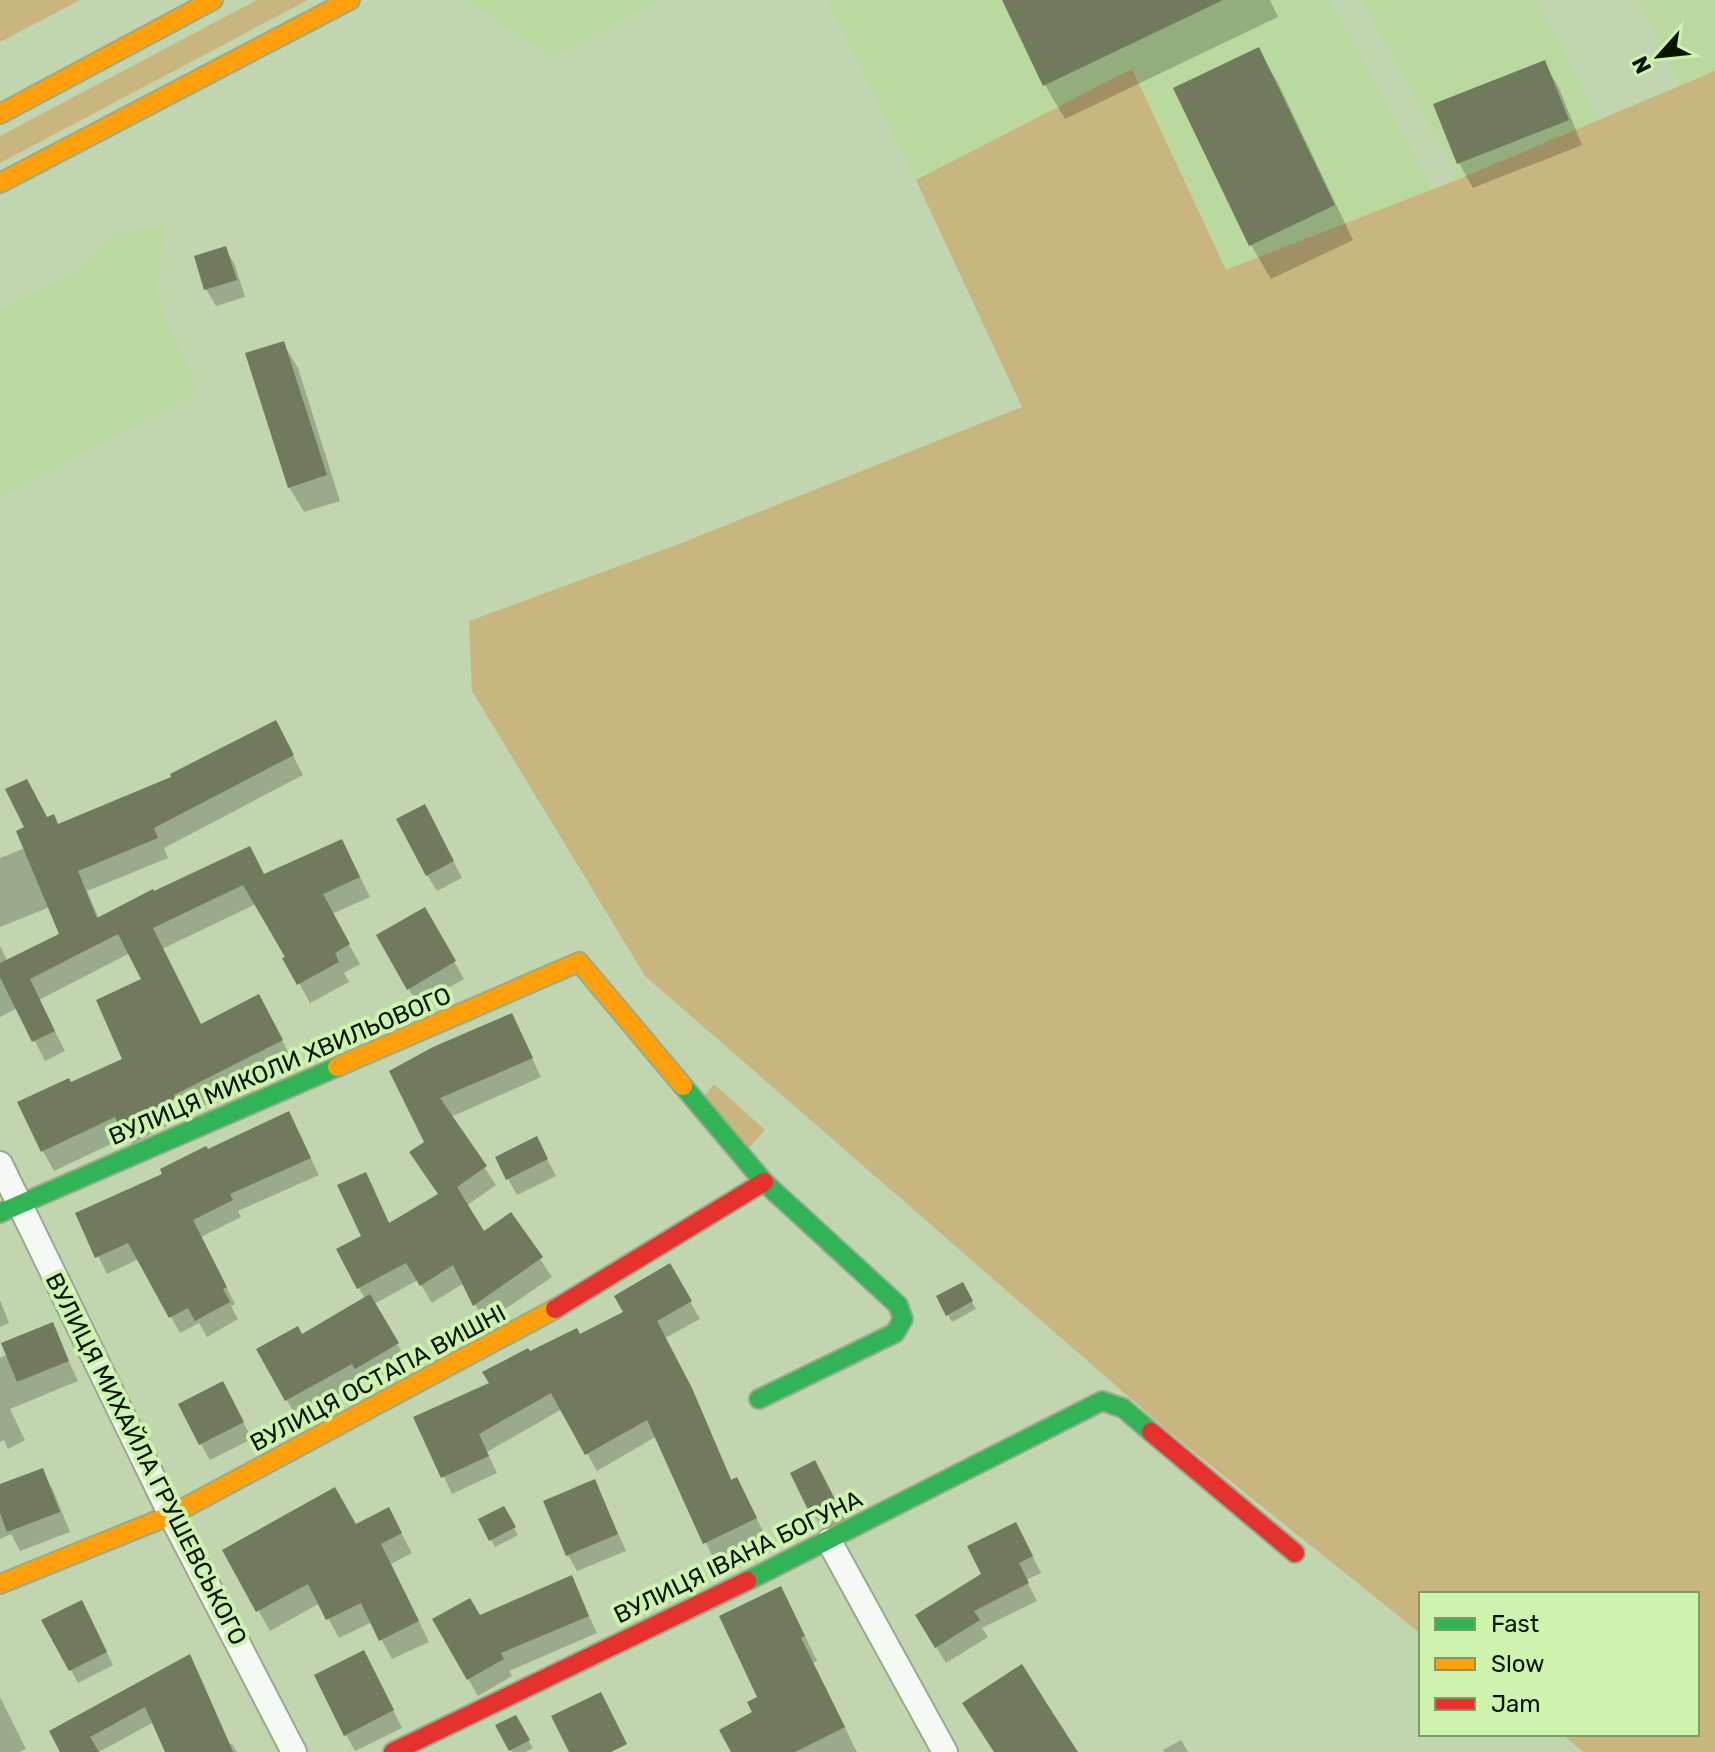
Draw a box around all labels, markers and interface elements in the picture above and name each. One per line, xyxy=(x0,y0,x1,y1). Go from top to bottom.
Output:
north arrow xyxy=(1619,16,1699,96)
text: N xyxy=(1626,52,1657,78)
street label: ВУЛИЦЯ МИКОЛИ ХВИЛЬОВОГО xyxy=(105,981,455,1151)
street label: ВУЛИЦЯ МИХАЙЛА ГРУШЕВСЬКОГО xyxy=(40,1268,252,1650)
street label: ВУЛИЦЯ ОСТАПА ВИШНІ xyxy=(245,1299,511,1457)
street label: ВУЛИЦЯ ІВАНА БОГУНА xyxy=(609,1485,867,1629)
legend xyxy=(1419,1592,1699,1736)
text: Fast xyxy=(1491,1610,1539,1638)
text: Slow xyxy=(1491,1650,1544,1678)
text: Jam xyxy=(1491,1690,1541,1718)

